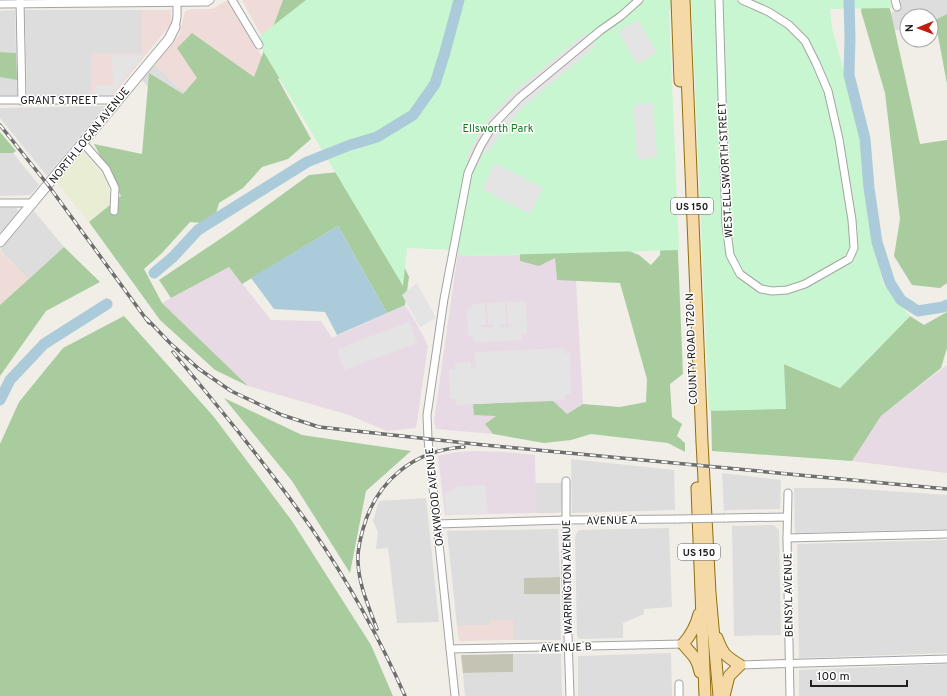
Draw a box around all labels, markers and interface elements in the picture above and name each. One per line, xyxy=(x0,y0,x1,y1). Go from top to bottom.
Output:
north arrow xyxy=(899,8,939,48)
text: N xyxy=(903,24,917,32)
street label: NORTH LOGAN AVENUE xyxy=(47,85,133,187)
street label: GRANT STREET xyxy=(20,94,98,108)
street label: WEST ELLSWORTH STREET xyxy=(715,102,737,238)
park label: Ellsworth Park xyxy=(462,122,534,136)
road number: US 150 xyxy=(671,198,713,214)
street label: COUNTY ROAD 1720 N xyxy=(683,293,701,405)
street label: OAKWOOD AVENUE xyxy=(423,447,447,547)
street label: AVENUE A xyxy=(586,514,638,528)
street label: WARRINGTON AVENUE xyxy=(560,520,576,634)
road number: US 150 xyxy=(678,544,720,560)
street label: BENSYL AVENUE xyxy=(781,553,797,637)
street label: AVENUE B xyxy=(540,640,592,656)
scale bar xyxy=(811,662,907,688)
text: 100 m xyxy=(817,669,850,685)

